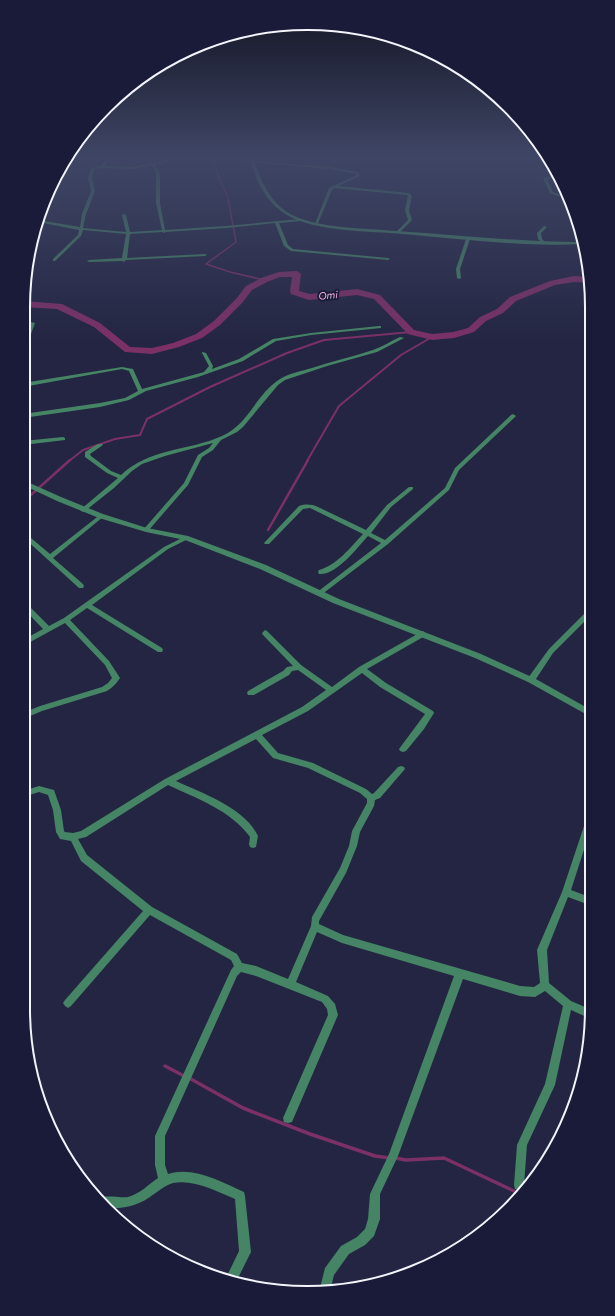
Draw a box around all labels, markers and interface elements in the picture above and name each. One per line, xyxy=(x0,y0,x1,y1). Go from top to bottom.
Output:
water label: Omi xyxy=(318,288,339,302)

